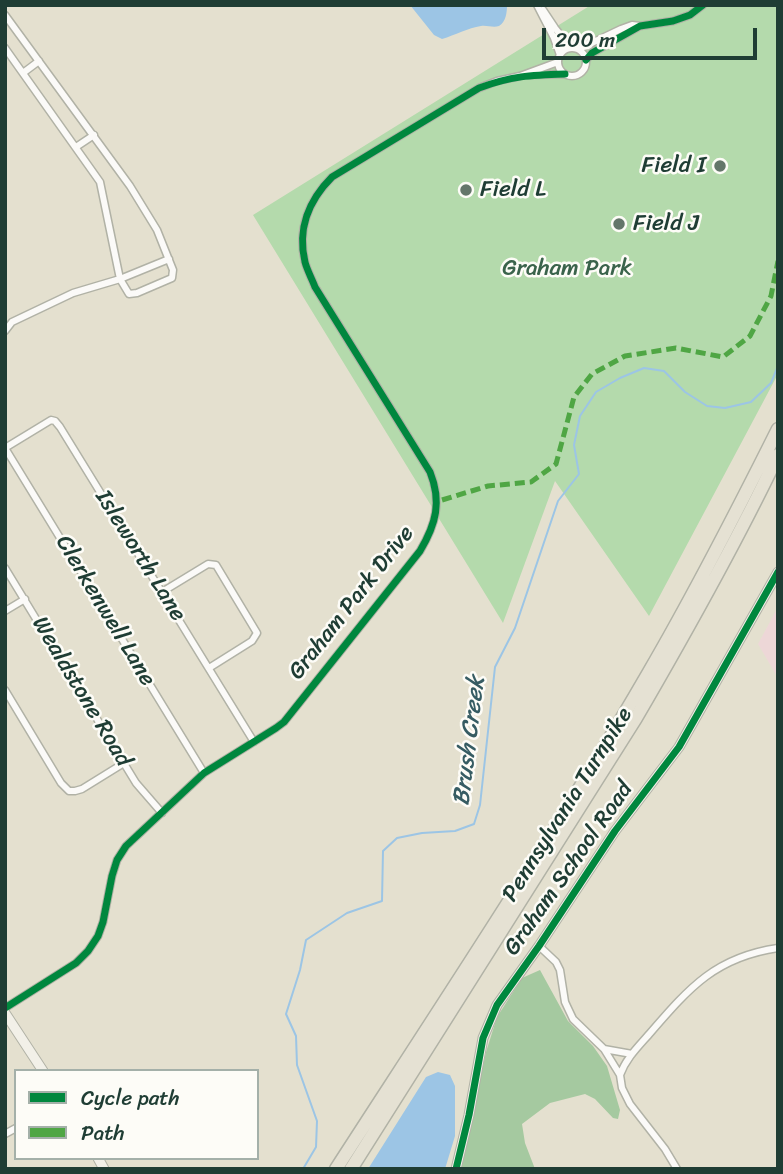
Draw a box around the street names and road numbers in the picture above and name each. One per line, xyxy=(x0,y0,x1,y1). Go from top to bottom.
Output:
street label: Isleworth Lane xyxy=(89,485,191,627)
street label: Graham Park Drive xyxy=(283,521,421,685)
street label: Clerkenwell Lane xyxy=(49,531,161,691)
street label: Wealdstone Road xyxy=(25,612,137,772)
street label: Pennsylvania Turnpike xyxy=(497,703,639,907)
street label: Graham School Road xyxy=(499,777,639,961)

